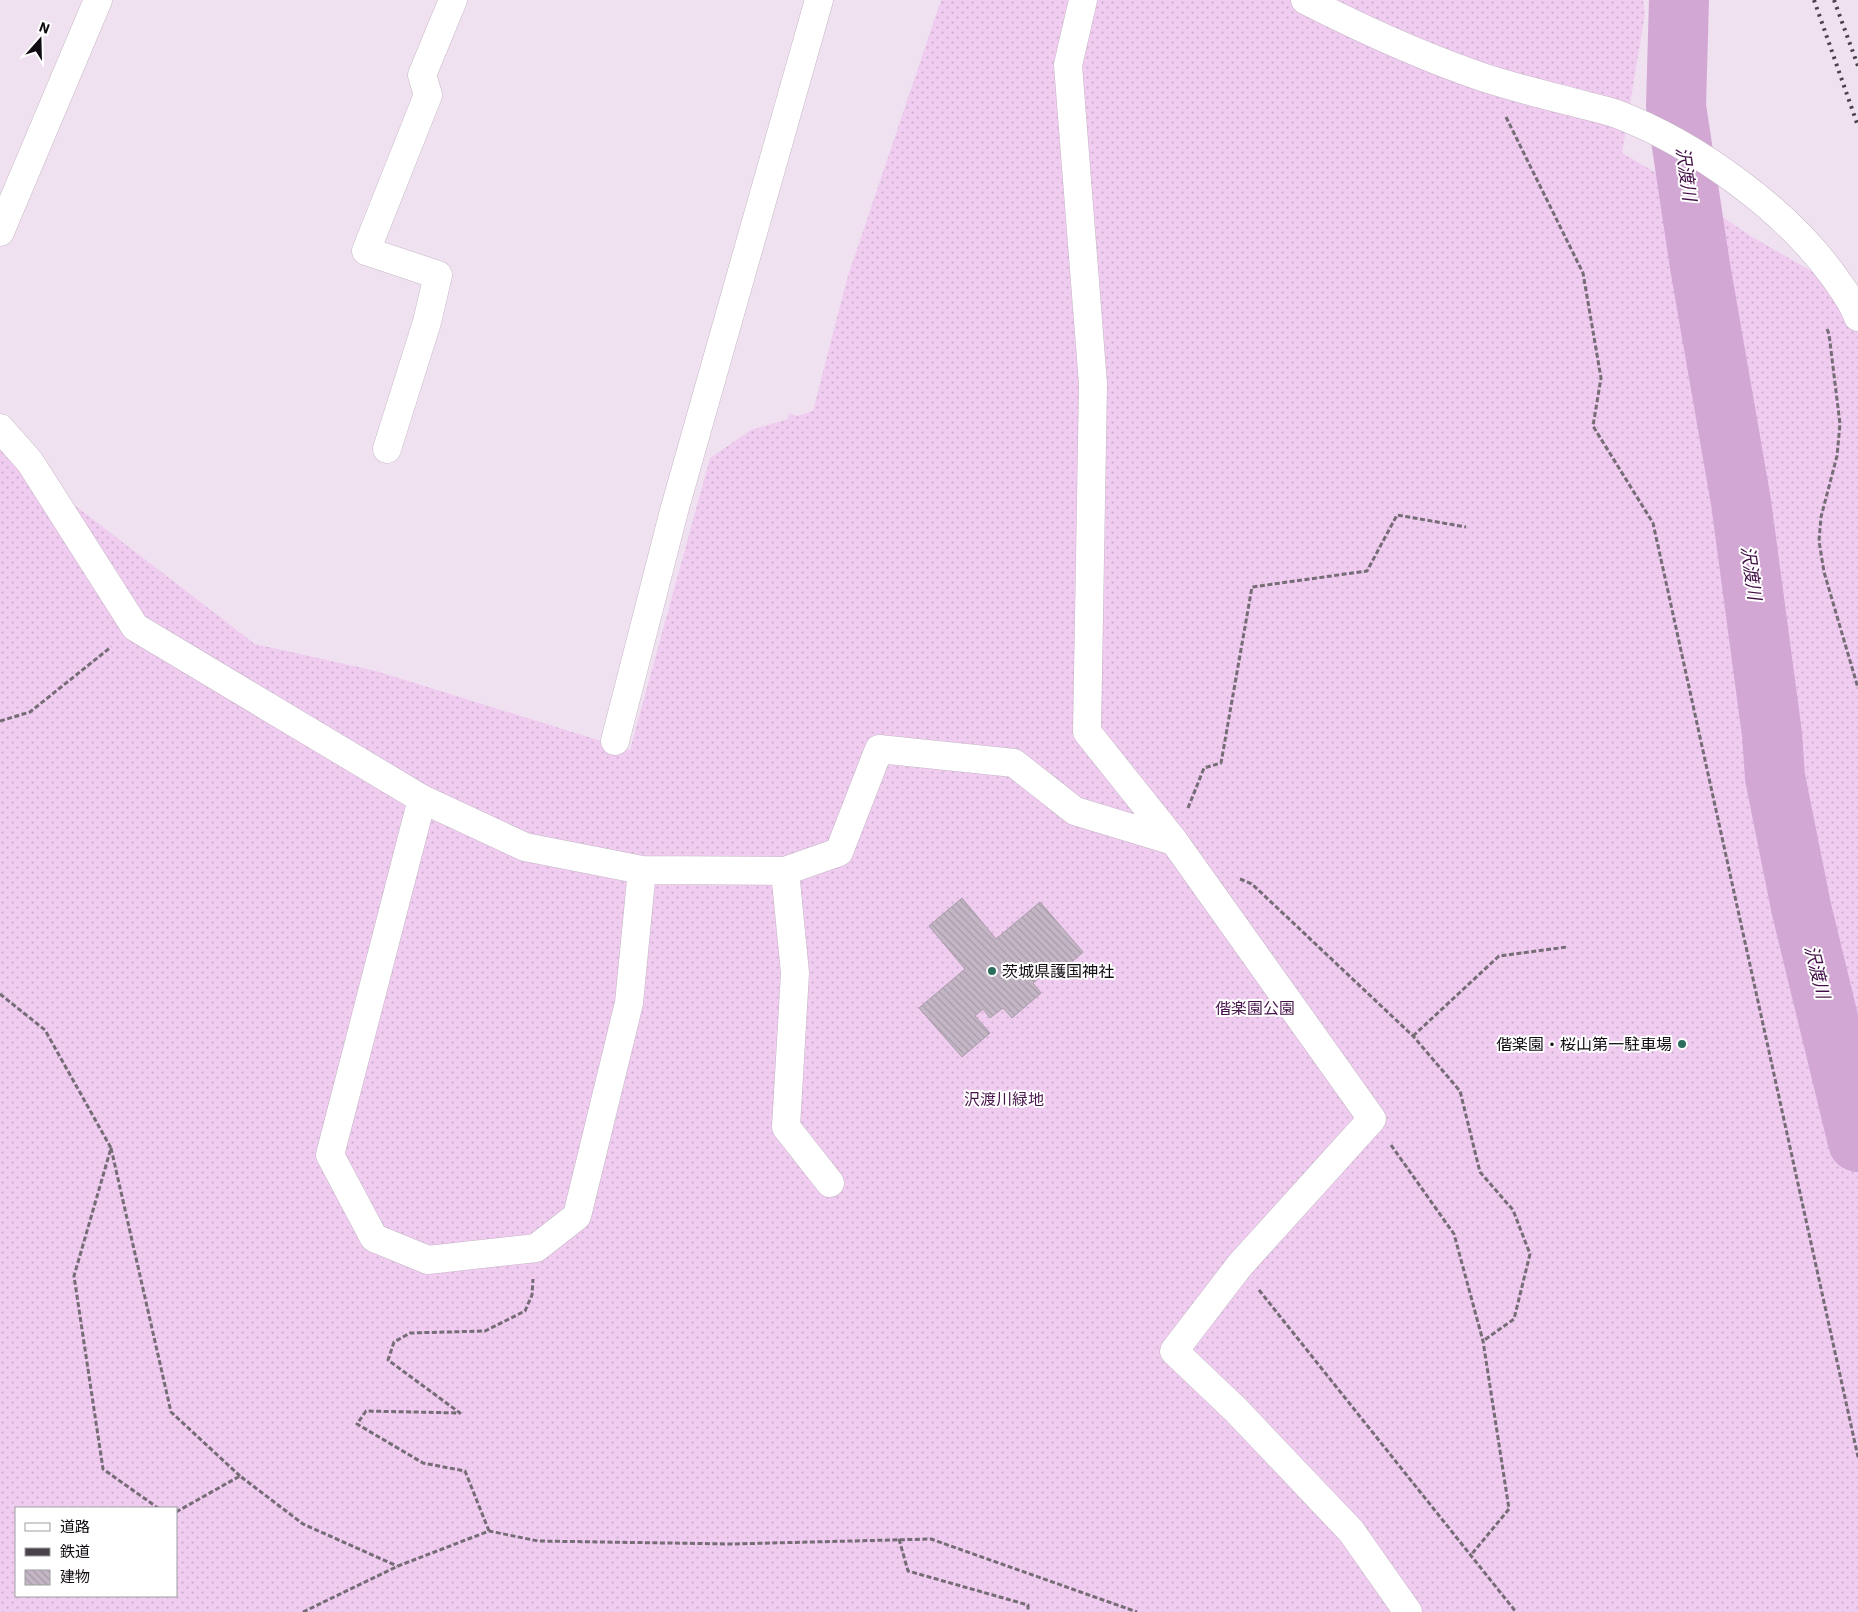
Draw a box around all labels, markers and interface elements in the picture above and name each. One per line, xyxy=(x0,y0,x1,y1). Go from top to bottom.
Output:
north arrow xyxy=(15,15,65,65)
text: N xyxy=(37,18,52,38)
water label: 沢渡川 xyxy=(1671,146,1702,204)
water label: 沢渡川 xyxy=(1736,545,1767,603)
water label: 沢渡川 xyxy=(1800,943,1836,1003)
place label: 茨城県護国神社 xyxy=(1002,961,1114,981)
marker: 茨城県護国神社 xyxy=(986,965,998,977)
park label: 偕楽園公園 xyxy=(1215,998,1295,1018)
place label: 偕楽園・桜山第一駐車場 xyxy=(1496,1034,1672,1054)
marker: 偕楽園・桜山第一駐車場 xyxy=(1676,1038,1688,1050)
park label: 沢渡川緑地 xyxy=(964,1089,1044,1109)
legend xyxy=(15,1507,178,1597)
text: 道路 xyxy=(60,1517,90,1536)
text: 鉄道 xyxy=(60,1542,90,1561)
text: 建物 xyxy=(60,1567,90,1586)

